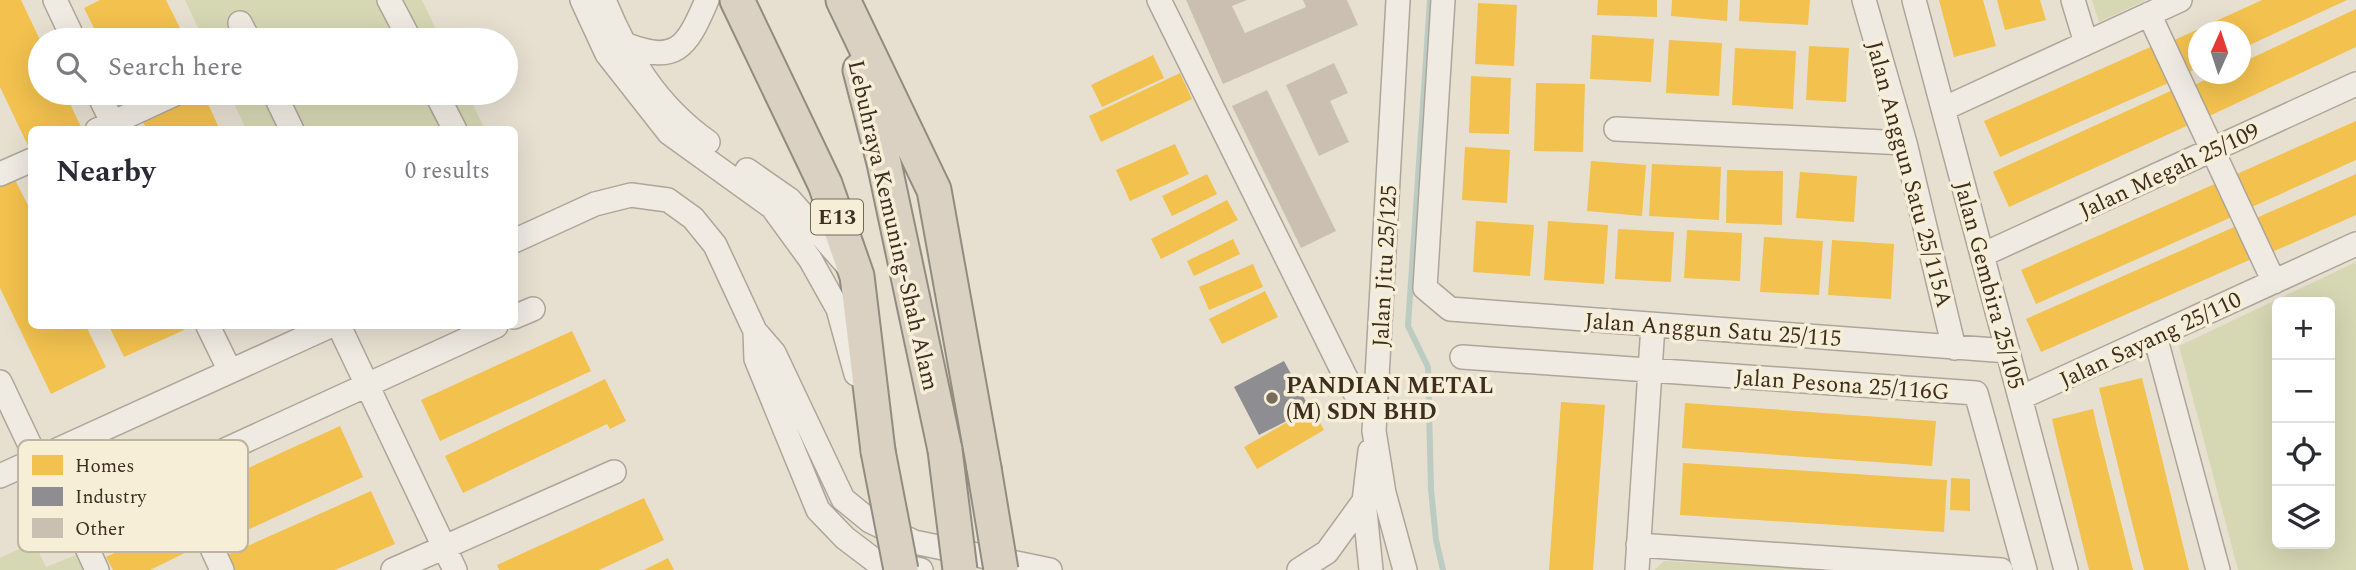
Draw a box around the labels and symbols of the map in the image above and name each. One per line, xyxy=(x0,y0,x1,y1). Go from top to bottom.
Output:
north arrow xyxy=(2188,21,2251,84)
street label: Jalan Anggun Satu 25/115A xyxy=(1856,37,1961,312)
street label: Lebuhraya Kemuning-Shah Alam xyxy=(837,56,948,394)
street label: Jalan Megah 25/109 xyxy=(2074,114,2266,229)
street label: Jalan Gembira 25/105 xyxy=(1944,177,2033,394)
street label: Jalan Jitu 25/125 xyxy=(1364,184,1407,348)
road number: E13 xyxy=(811,200,863,234)
street label: Jalan Sayang 25/110 xyxy=(2054,283,2248,398)
street label: Jalan Anggun Satu 25/115 xyxy=(1583,304,1843,357)
street label: Jalan Pesona 25/116G xyxy=(1733,361,1951,410)
place label: PANDIAN METAL (M) SDN BHD xyxy=(1286,369,1493,430)
marker: PANDIAN METAL (M) SDN BHD xyxy=(1264,390,1280,406)
legend xyxy=(18,440,248,552)
text: Homes xyxy=(75,452,134,481)
text: Industry xyxy=(75,483,147,512)
text: Other xyxy=(75,515,125,544)

